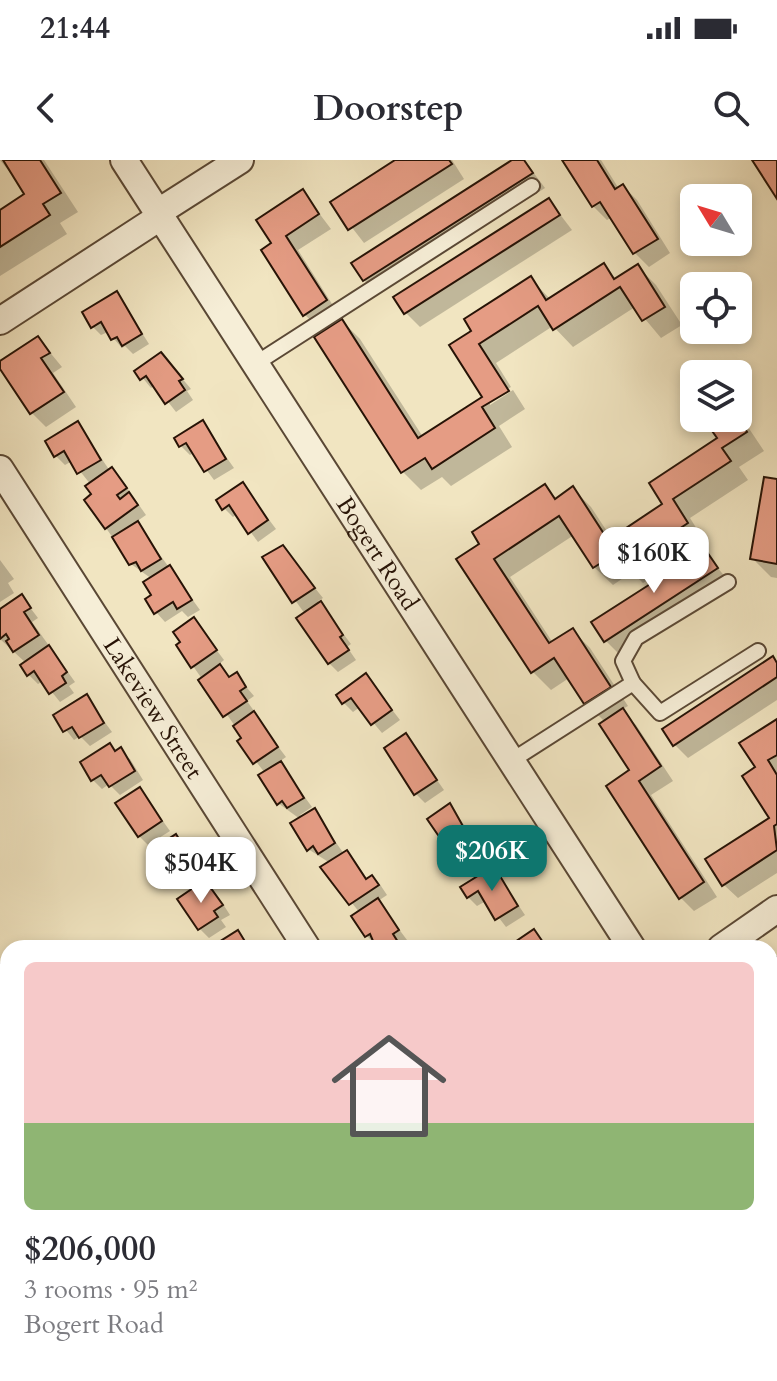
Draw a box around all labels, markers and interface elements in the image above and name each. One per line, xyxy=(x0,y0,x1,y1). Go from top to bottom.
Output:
text: 21:44 xyxy=(40,8,110,49)
text: Doorstep xyxy=(313,84,464,133)
icon: back xyxy=(24,86,68,130)
icon: search xyxy=(709,86,753,130)
north arrow xyxy=(680,184,752,256)
map controls xyxy=(680,184,752,432)
button: locate xyxy=(680,272,752,344)
button: layers xyxy=(680,360,752,432)
street label: Bogert Road xyxy=(328,490,426,617)
pin: $160K xyxy=(598,527,710,595)
text: $160K xyxy=(617,535,691,570)
street label: Lakeview Street xyxy=(95,631,211,786)
pin: $206K xyxy=(436,825,548,893)
text: $206K xyxy=(455,833,529,868)
pin: $504K xyxy=(145,837,257,905)
text: $504K xyxy=(164,845,238,880)
icon: home xyxy=(317,1014,461,1158)
text: $206,000 xyxy=(24,1226,156,1272)
text: 3 rooms · 95 m² xyxy=(24,1272,197,1307)
text: Bogert Road xyxy=(24,1307,164,1342)

